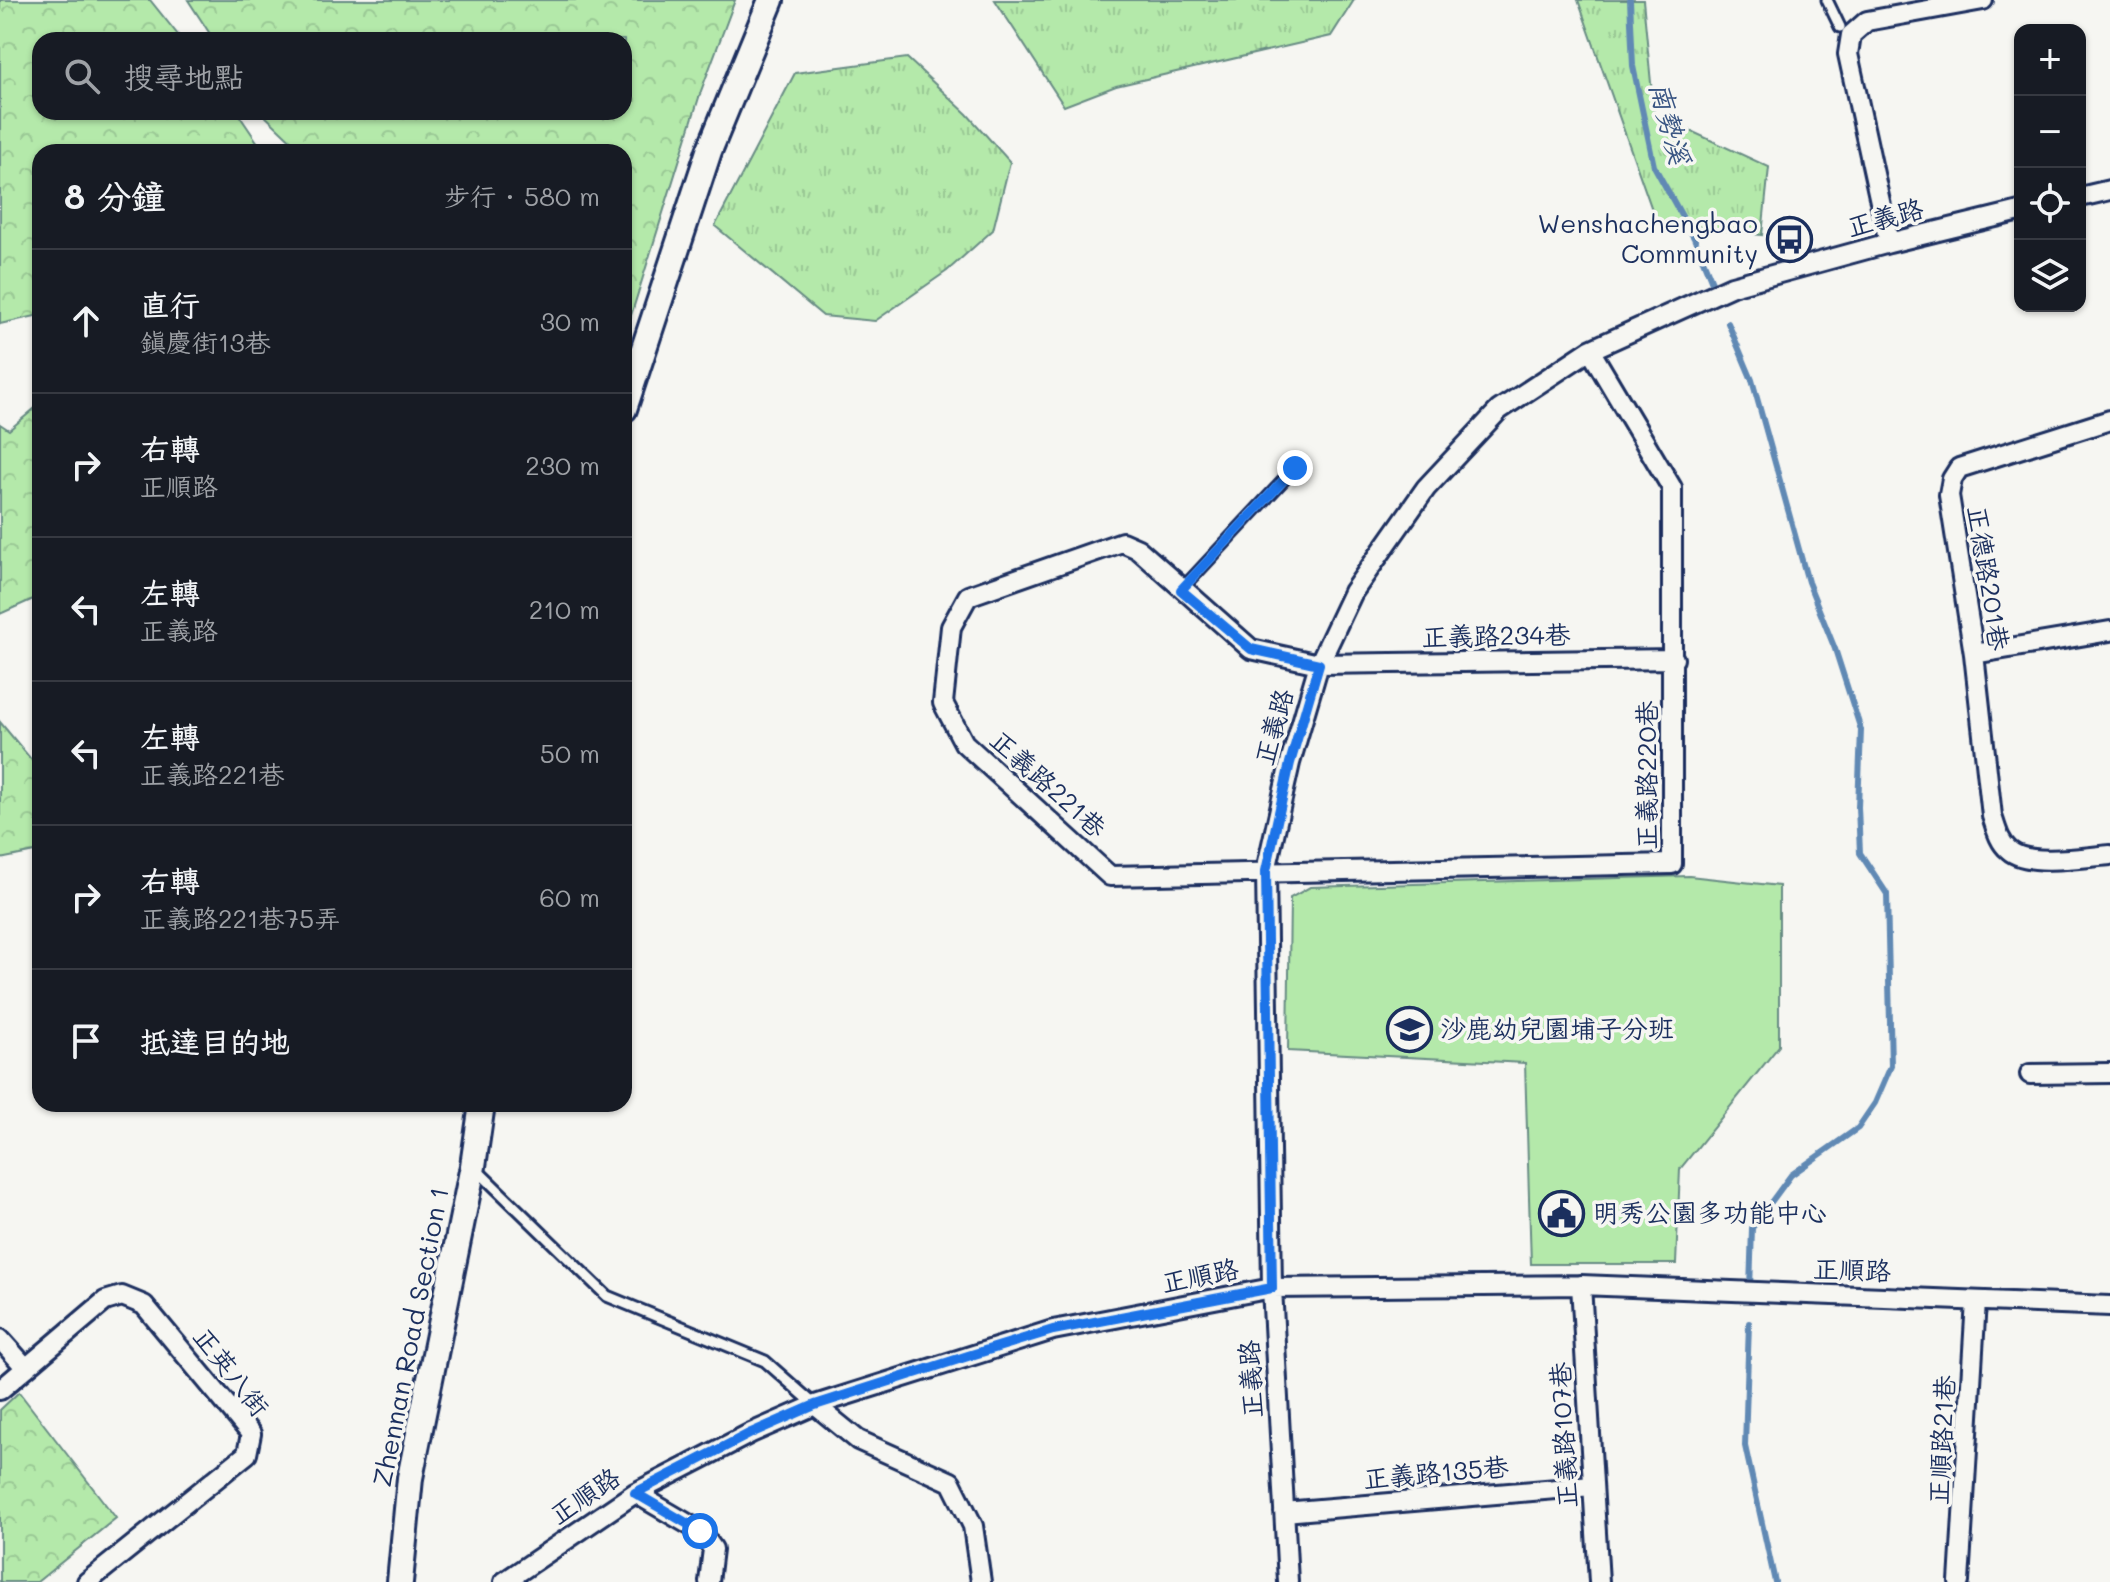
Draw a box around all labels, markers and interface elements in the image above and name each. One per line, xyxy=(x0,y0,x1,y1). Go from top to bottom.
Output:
map controls xyxy=(2014,24,2086,312)
button: + xyxy=(2014,24,2086,96)
search box xyxy=(32,32,632,120)
icon: search xyxy=(60,54,104,98)
text: 搜尋地點 xyxy=(124,56,244,96)
water label: 南勢溪 xyxy=(1643,78,1700,170)
button: − xyxy=(2014,96,2086,168)
button: locate xyxy=(2014,168,2086,240)
text: 8 分鐘 xyxy=(64,173,165,218)
text: 步行 · 580 m xyxy=(444,179,600,213)
street label: 正義路 xyxy=(1843,191,1927,244)
place label: Wenshachengbao Community xyxy=(1537,206,1758,270)
bus stop icon: Wenshachengbao Community xyxy=(1765,215,1813,263)
button: layers xyxy=(2014,240,2086,312)
text: 直行 xyxy=(140,284,200,324)
icon: ahead xyxy=(64,299,108,343)
text: 30 m xyxy=(540,304,600,338)
text: 鎮慶街13巷 xyxy=(140,325,271,359)
text: 右轉 xyxy=(140,428,200,468)
icon: right xyxy=(64,443,108,487)
text: 230 m xyxy=(525,448,600,482)
route end xyxy=(1277,450,1313,486)
text: 正順路 xyxy=(140,469,218,503)
street label: 正德路201巷 xyxy=(1961,503,2017,653)
text: 左轉 xyxy=(140,572,200,612)
icon: left xyxy=(64,587,108,631)
text: 210 m xyxy=(529,592,600,626)
text: 正義路 xyxy=(140,613,218,647)
street label: 正義路234巷 xyxy=(1421,617,1571,653)
street label: 正義路 xyxy=(1246,685,1300,769)
street label: 正義路220巷 xyxy=(1629,700,1663,850)
text: 左轉 xyxy=(140,716,200,756)
street label: 正義路221巷 xyxy=(984,722,1114,844)
icon: left xyxy=(64,731,108,775)
text: 50 m xyxy=(540,736,600,770)
text: 正義路221巷 xyxy=(140,757,285,791)
text: 右轉 xyxy=(140,860,200,900)
icon: right xyxy=(64,875,108,919)
text: 60 m xyxy=(539,880,600,914)
text: 正義路221巷75弄 xyxy=(140,901,340,935)
school or university icon: 沙鹿幼兒園埔子分班 xyxy=(1385,1005,1433,1053)
place label: 沙鹿幼兒園埔子分班 xyxy=(1440,1011,1674,1045)
icon: arrive xyxy=(64,1019,108,1063)
text: 抵達目的地 xyxy=(140,1021,290,1061)
street label: Zhennan Road Section 1 xyxy=(364,1184,456,1489)
public building icon: 明秀公園多功能中心 xyxy=(1538,1189,1586,1237)
place label: 明秀公園多功能中心 xyxy=(1593,1195,1827,1229)
street label: 正順路 xyxy=(1158,1251,1241,1299)
street label: 正順路 xyxy=(1812,1251,1892,1287)
street label: 正英八街 xyxy=(186,1320,277,1423)
street label: 正義路 xyxy=(1231,1339,1269,1419)
street label: 正義路107巷 xyxy=(1542,1361,1584,1509)
street label: 正順路21巷 xyxy=(1921,1374,1961,1506)
street label: 正義路135巷 xyxy=(1362,1449,1510,1495)
street label: 正順路 xyxy=(543,1459,626,1531)
route start xyxy=(682,1513,718,1549)

